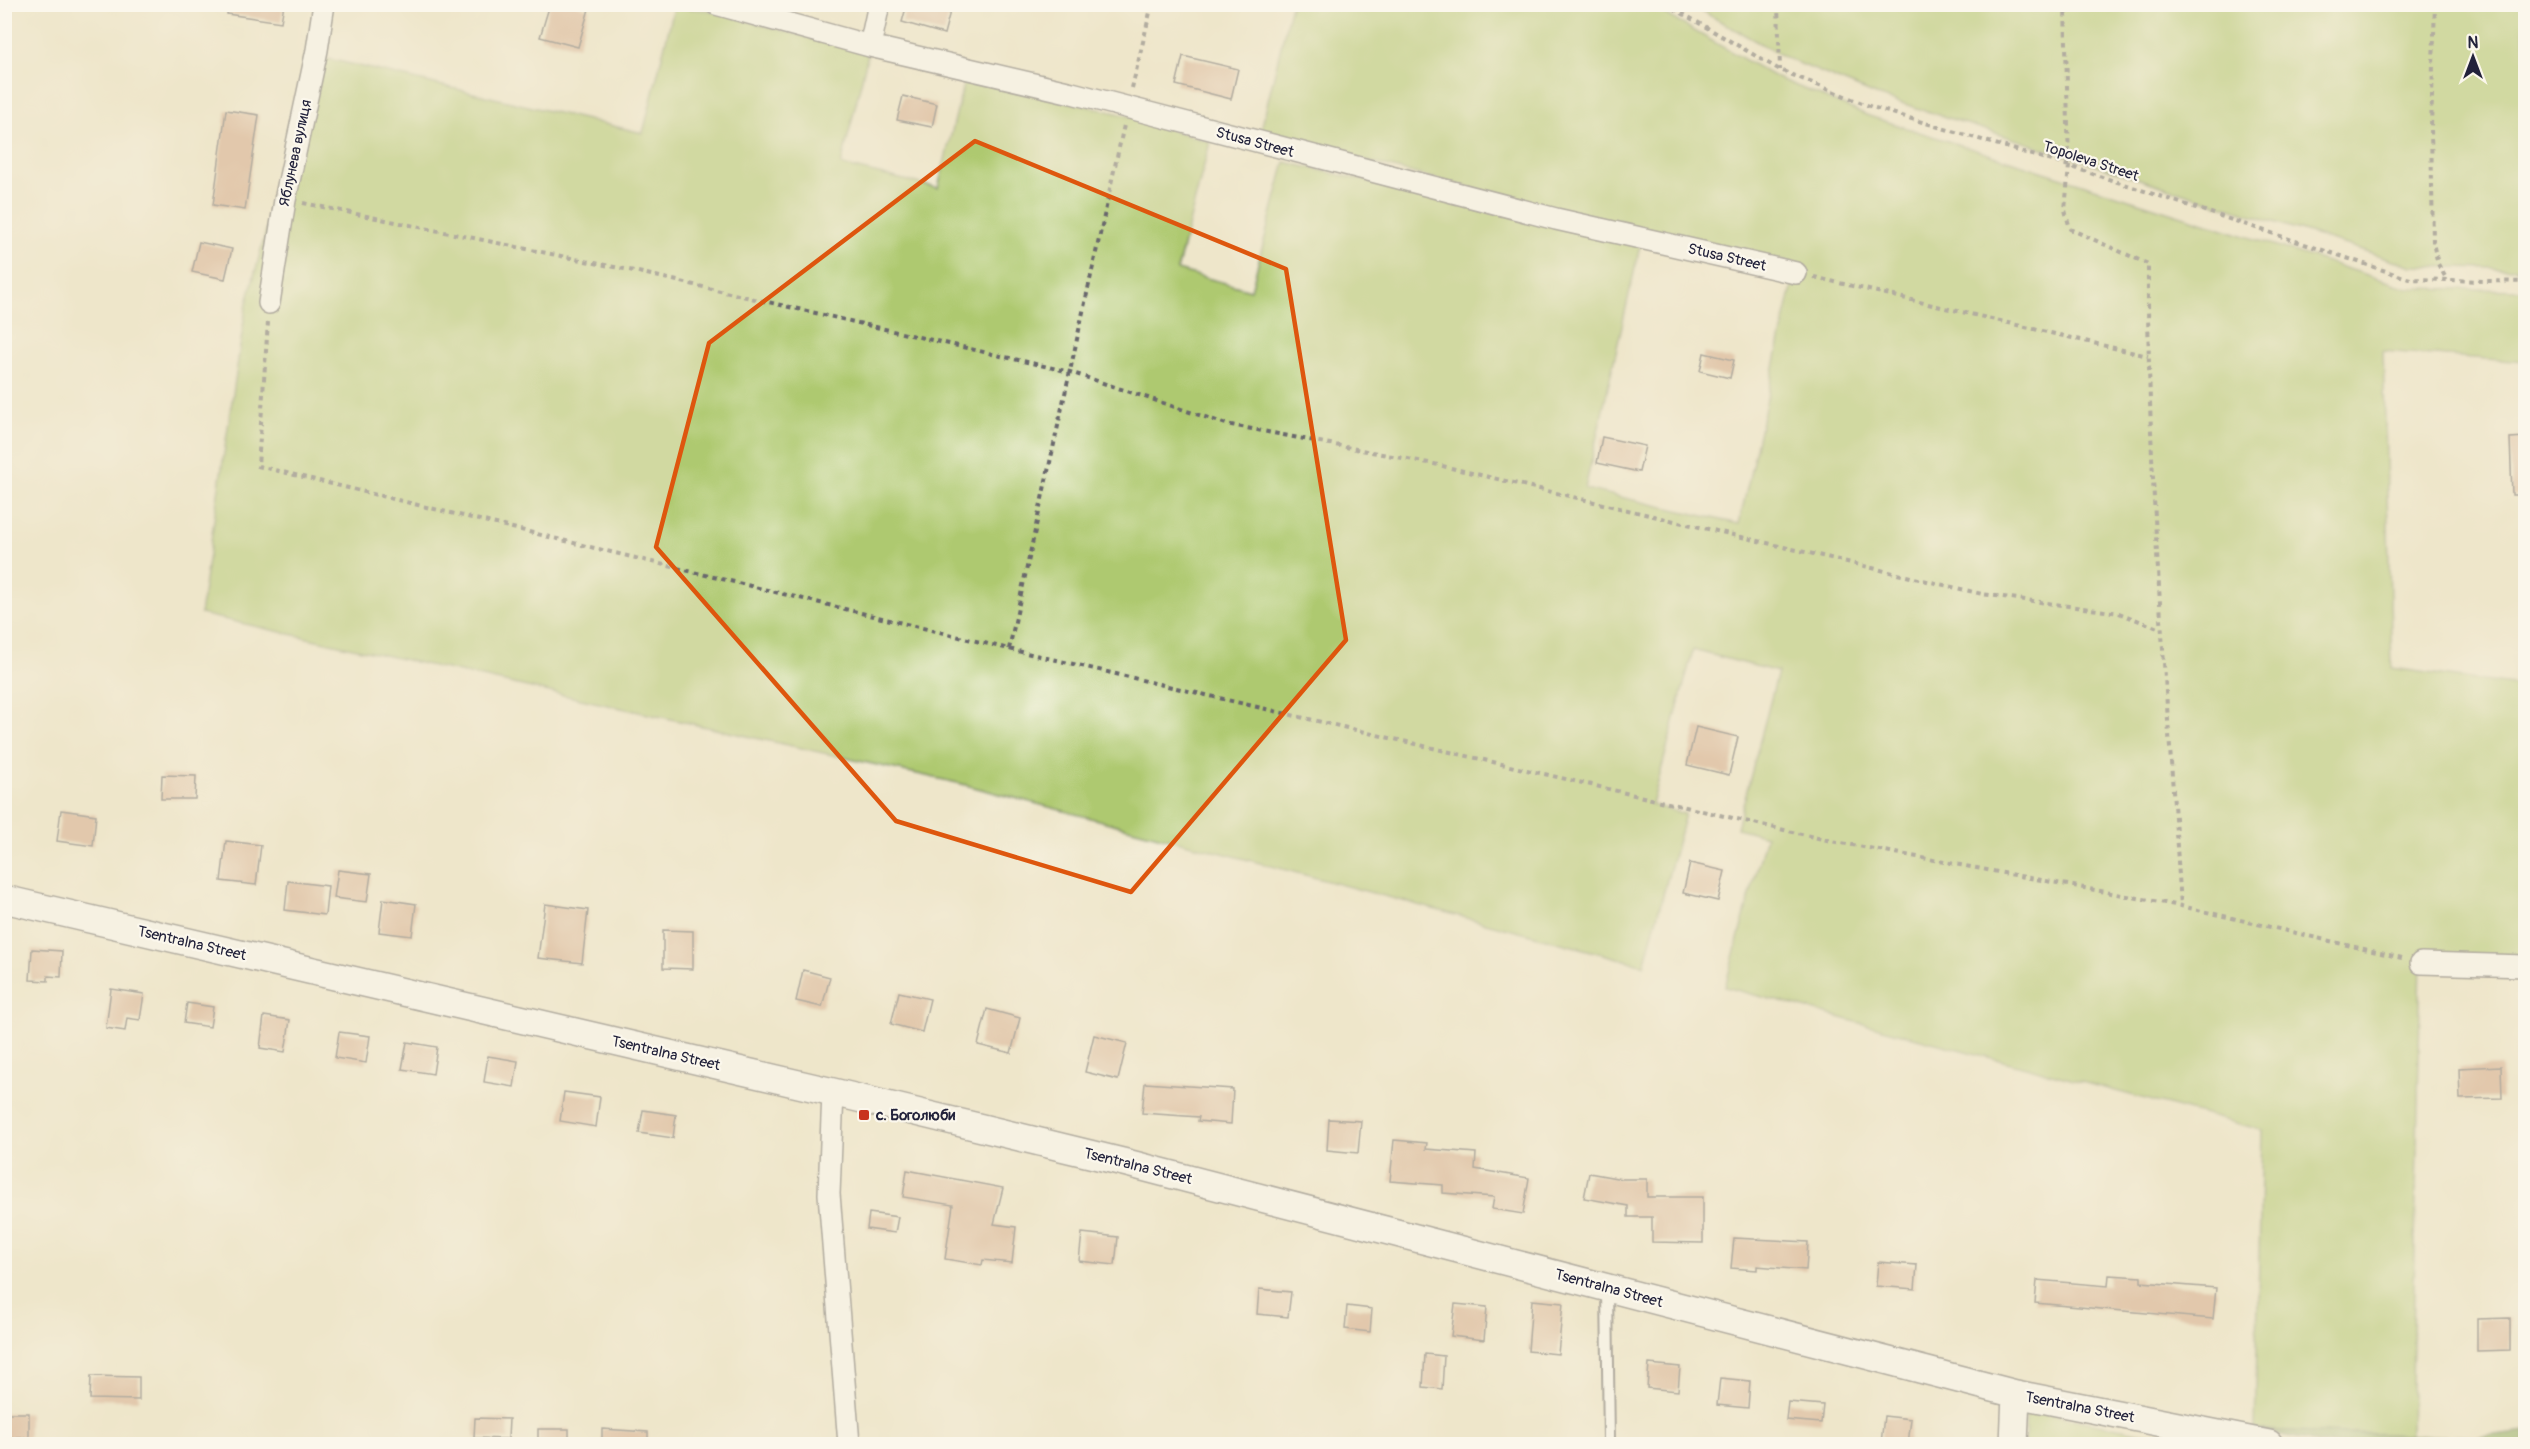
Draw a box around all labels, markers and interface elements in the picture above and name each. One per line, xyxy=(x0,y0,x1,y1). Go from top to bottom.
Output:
north arrow xyxy=(2443,27,2503,87)
text: N xyxy=(2468,33,2479,53)
street label: Яблунева вулиця xyxy=(275,98,316,208)
street label: Stusa Street xyxy=(1214,123,1297,162)
street label: Topoleva Street xyxy=(2041,137,2142,186)
street label: Stusa Street xyxy=(1686,239,1769,276)
street label: Tsentralna Street xyxy=(136,922,249,965)
street label: Tsentralna Street xyxy=(610,1032,723,1075)
place label: с. Боголюби xyxy=(875,1106,956,1125)
marker: с. Боголюби xyxy=(857,1108,871,1122)
street label: Tsentralna Street xyxy=(1082,1144,1195,1189)
street label: Tsentralna Street xyxy=(1553,1265,1666,1312)
street label: Tsentralna Street xyxy=(2024,1388,2137,1428)

